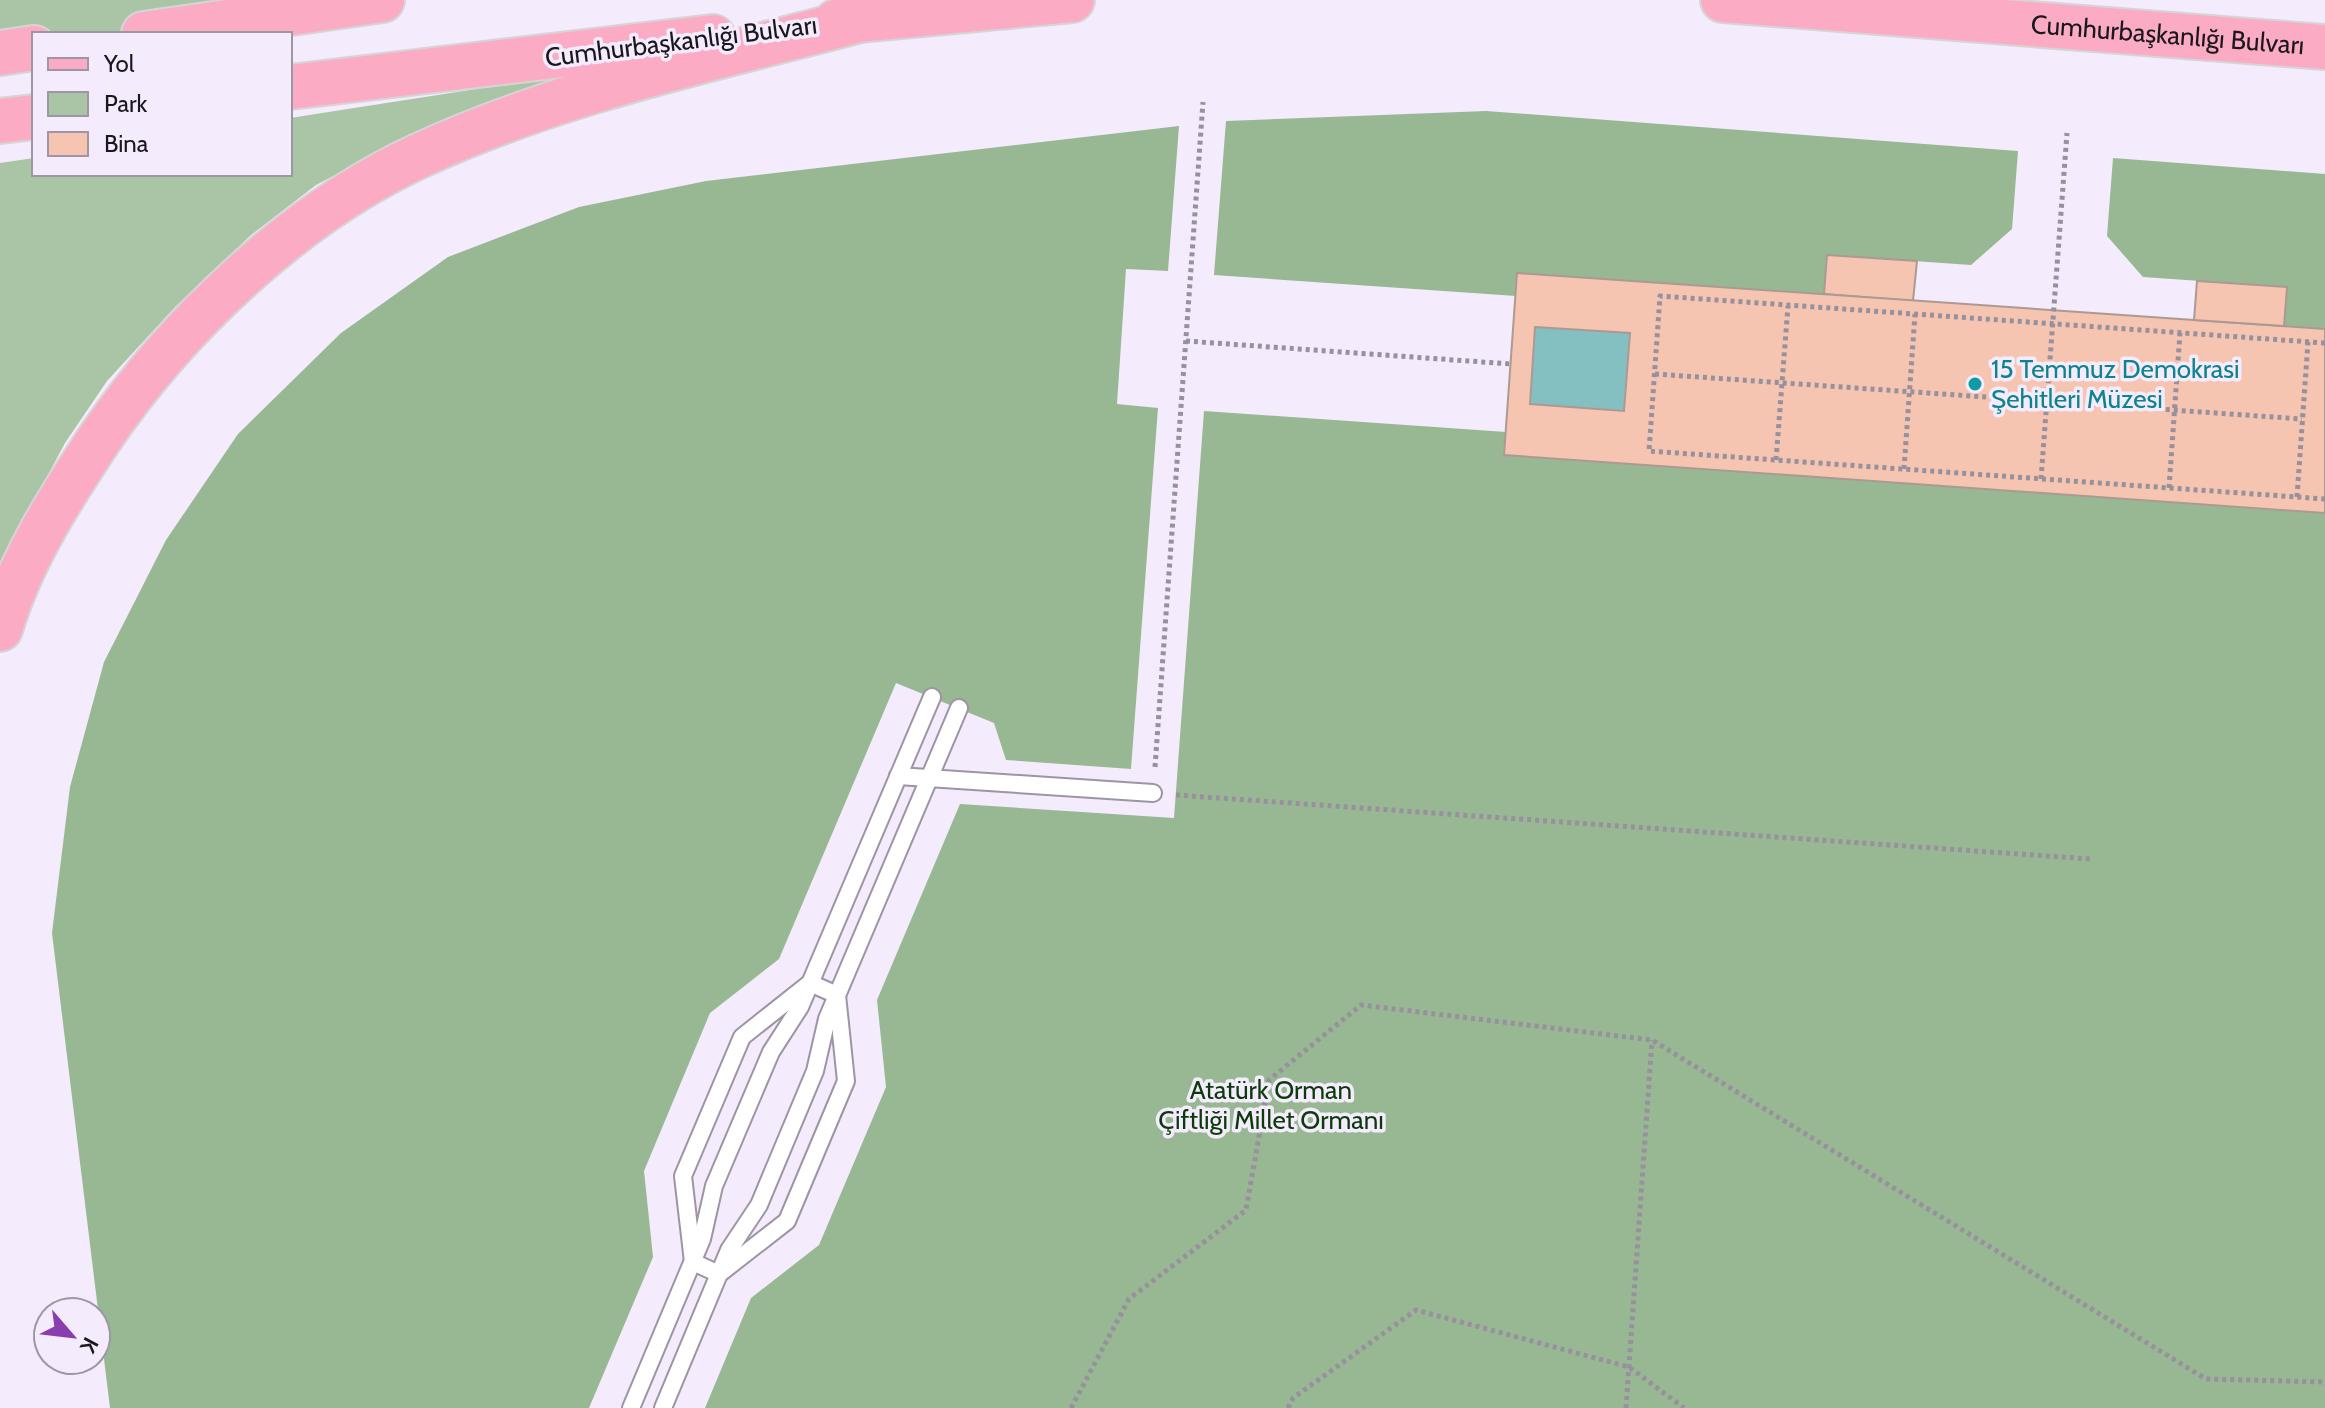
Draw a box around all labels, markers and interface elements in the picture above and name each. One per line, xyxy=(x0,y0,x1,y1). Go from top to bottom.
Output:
street label: Cumhurbaşkanlığı Bulvarı xyxy=(543,8,819,74)
street label: Cumhurbaşkanlığı Bulvarı xyxy=(2030,8,2306,61)
legend xyxy=(32,32,292,176)
text: Yol xyxy=(103,49,135,78)
text: Park xyxy=(104,89,147,118)
text: Bina xyxy=(104,129,149,158)
place label: 15 Temmuz Demokrasi Şehitleri Müzesi xyxy=(1991,353,2239,415)
marker: 15 Temmuz Demokrasi Şehitleri Müzesi xyxy=(1966,375,1984,393)
park label: Atatürk Orman Çiftliği Millet Ormanı xyxy=(1158,1074,1384,1136)
north arrow xyxy=(32,1296,112,1376)
text: K xyxy=(74,1333,104,1358)

